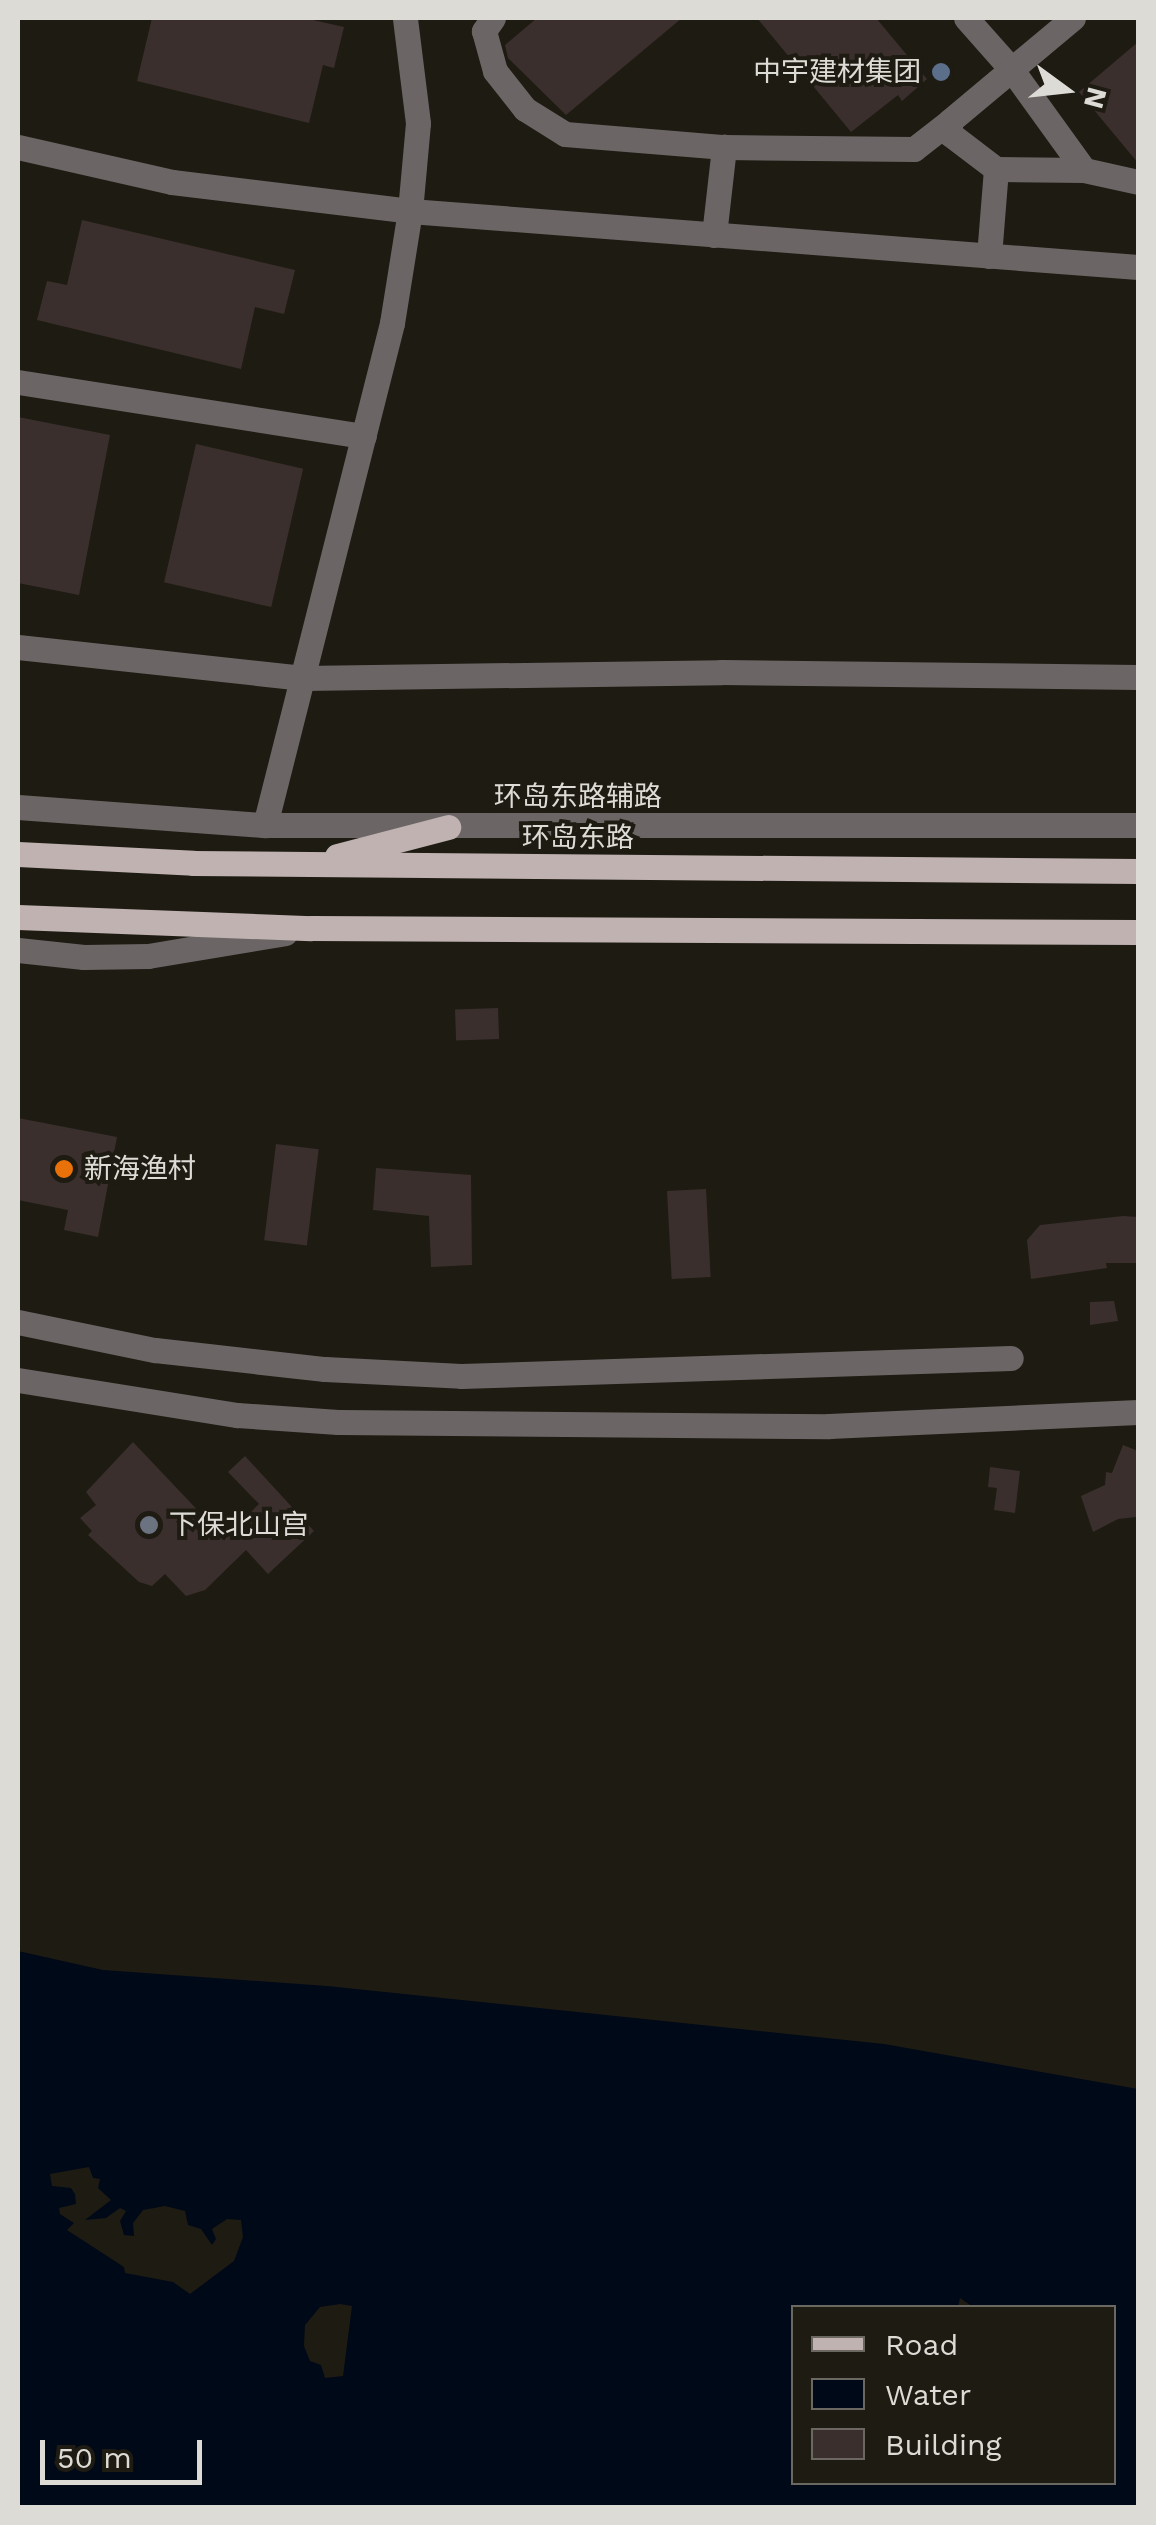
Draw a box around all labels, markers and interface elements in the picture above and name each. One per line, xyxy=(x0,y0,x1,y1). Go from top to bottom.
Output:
north arrow xyxy=(1016,40,1116,140)
place label: 中宇建材集团 xyxy=(753,55,921,89)
marker: 中宇建材集团 xyxy=(930,61,952,83)
text: N xyxy=(1077,84,1114,112)
street label: 环岛东路辅路 xyxy=(494,780,662,814)
street label: 环岛东路 xyxy=(522,821,634,855)
place label: 新海渔村 xyxy=(84,1152,196,1186)
marker: 新海渔村 xyxy=(53,1158,75,1180)
place label: 下保北山宫 xyxy=(169,1508,309,1542)
marker: 下保北山宫 xyxy=(138,1514,160,1536)
legend xyxy=(791,2305,1116,2485)
text: Road xyxy=(885,2327,958,2362)
text: Water xyxy=(885,2377,971,2412)
scale bar xyxy=(45,2420,208,2482)
text: Building xyxy=(885,2427,1002,2462)
text: 50 m xyxy=(57,2440,132,2475)

